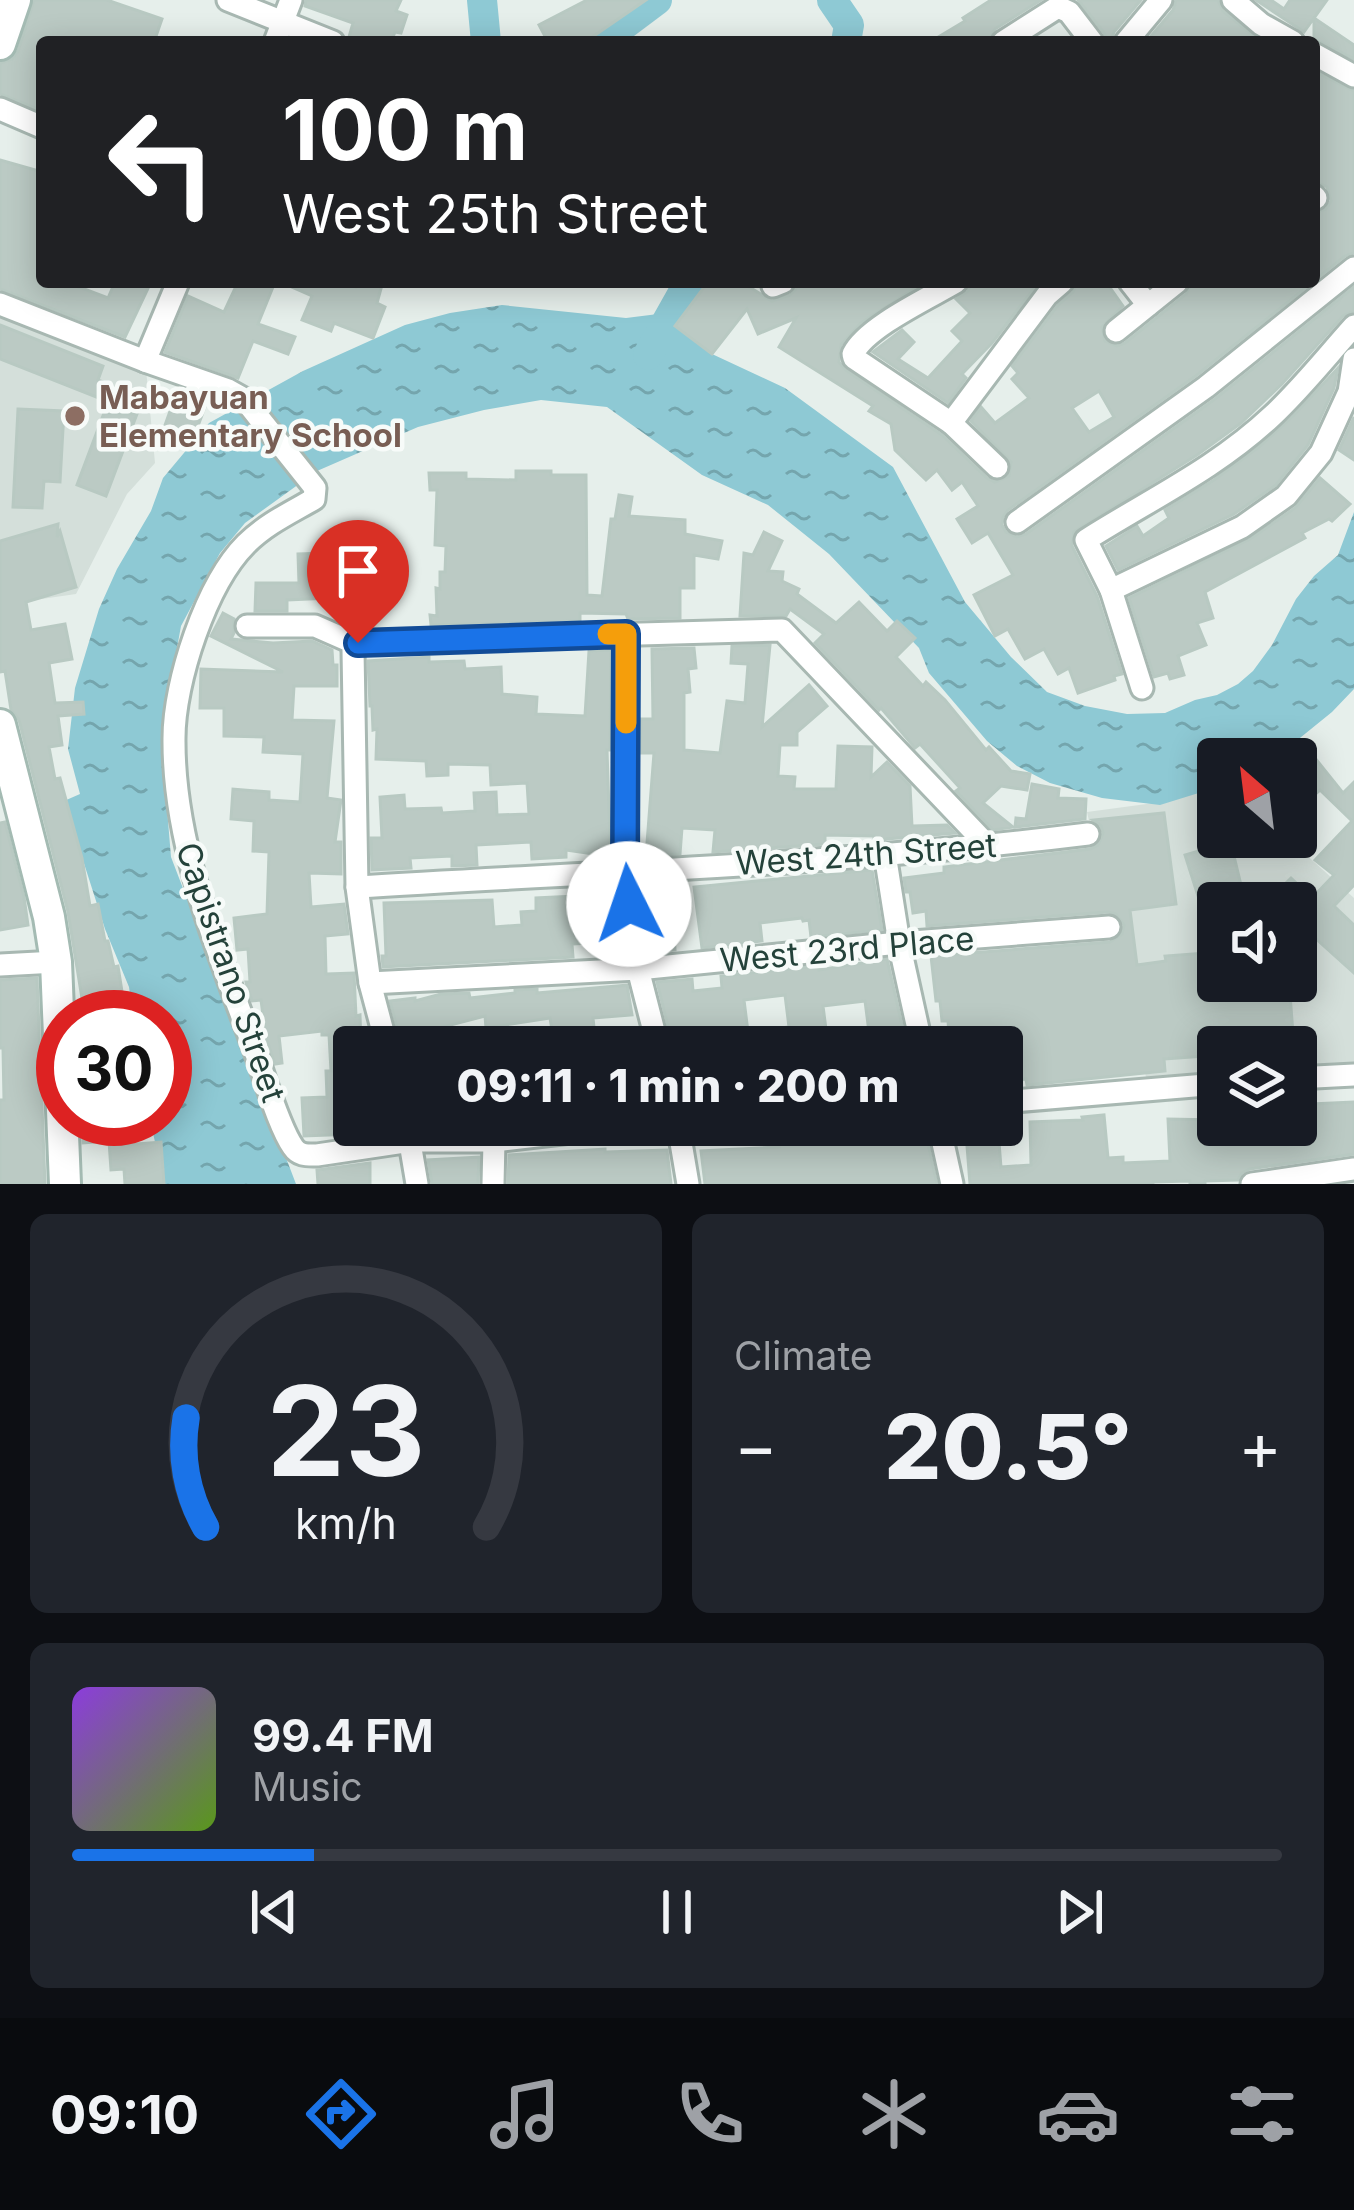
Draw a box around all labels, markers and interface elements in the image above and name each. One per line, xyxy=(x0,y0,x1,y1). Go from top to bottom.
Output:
text: 100 m xyxy=(282,79,528,180)
icon: left xyxy=(84,84,240,240)
text: West 25th Street xyxy=(282,181,708,246)
place label: Mabayuan Elementary School xyxy=(99,377,402,455)
marker: Mabayuan Elementary School xyxy=(62,403,88,429)
pin xyxy=(307,520,409,643)
icon: arrive xyxy=(325,538,391,604)
north arrow xyxy=(1197,738,1317,858)
map controls xyxy=(1197,738,1317,1146)
street label: West 24th Street xyxy=(734,825,998,883)
street label: Capistrano Street xyxy=(168,837,294,1107)
position arrow xyxy=(566,841,692,967)
button: sound xyxy=(1197,882,1317,1002)
street label: West 23rd Place xyxy=(718,918,976,980)
speed limit sign: 30 xyxy=(36,990,192,1146)
button: layers xyxy=(1197,1026,1317,1146)
text: 09:11 · 1 min · 200 m xyxy=(457,1058,899,1113)
text: Climate xyxy=(734,1332,873,1379)
text: 23 xyxy=(266,1355,426,1506)
text: 20.5° xyxy=(884,1392,1132,1501)
text: − xyxy=(734,1406,778,1486)
text: + xyxy=(1238,1406,1282,1486)
text: km/h xyxy=(295,1496,397,1548)
text: 99.4 FM xyxy=(252,1708,434,1763)
text: Music xyxy=(252,1763,363,1810)
icon: previous xyxy=(241,1879,307,1945)
icon: pause xyxy=(644,1879,710,1945)
icon: next xyxy=(1047,1879,1113,1945)
icon: directions xyxy=(299,2072,383,2156)
icon: music xyxy=(483,2072,567,2156)
icon: phone xyxy=(668,2072,752,2156)
icon: climate xyxy=(852,2072,936,2156)
icon: car xyxy=(1036,2072,1120,2156)
icon: filters xyxy=(1220,2072,1304,2156)
text: 09:10 xyxy=(50,2082,199,2147)

